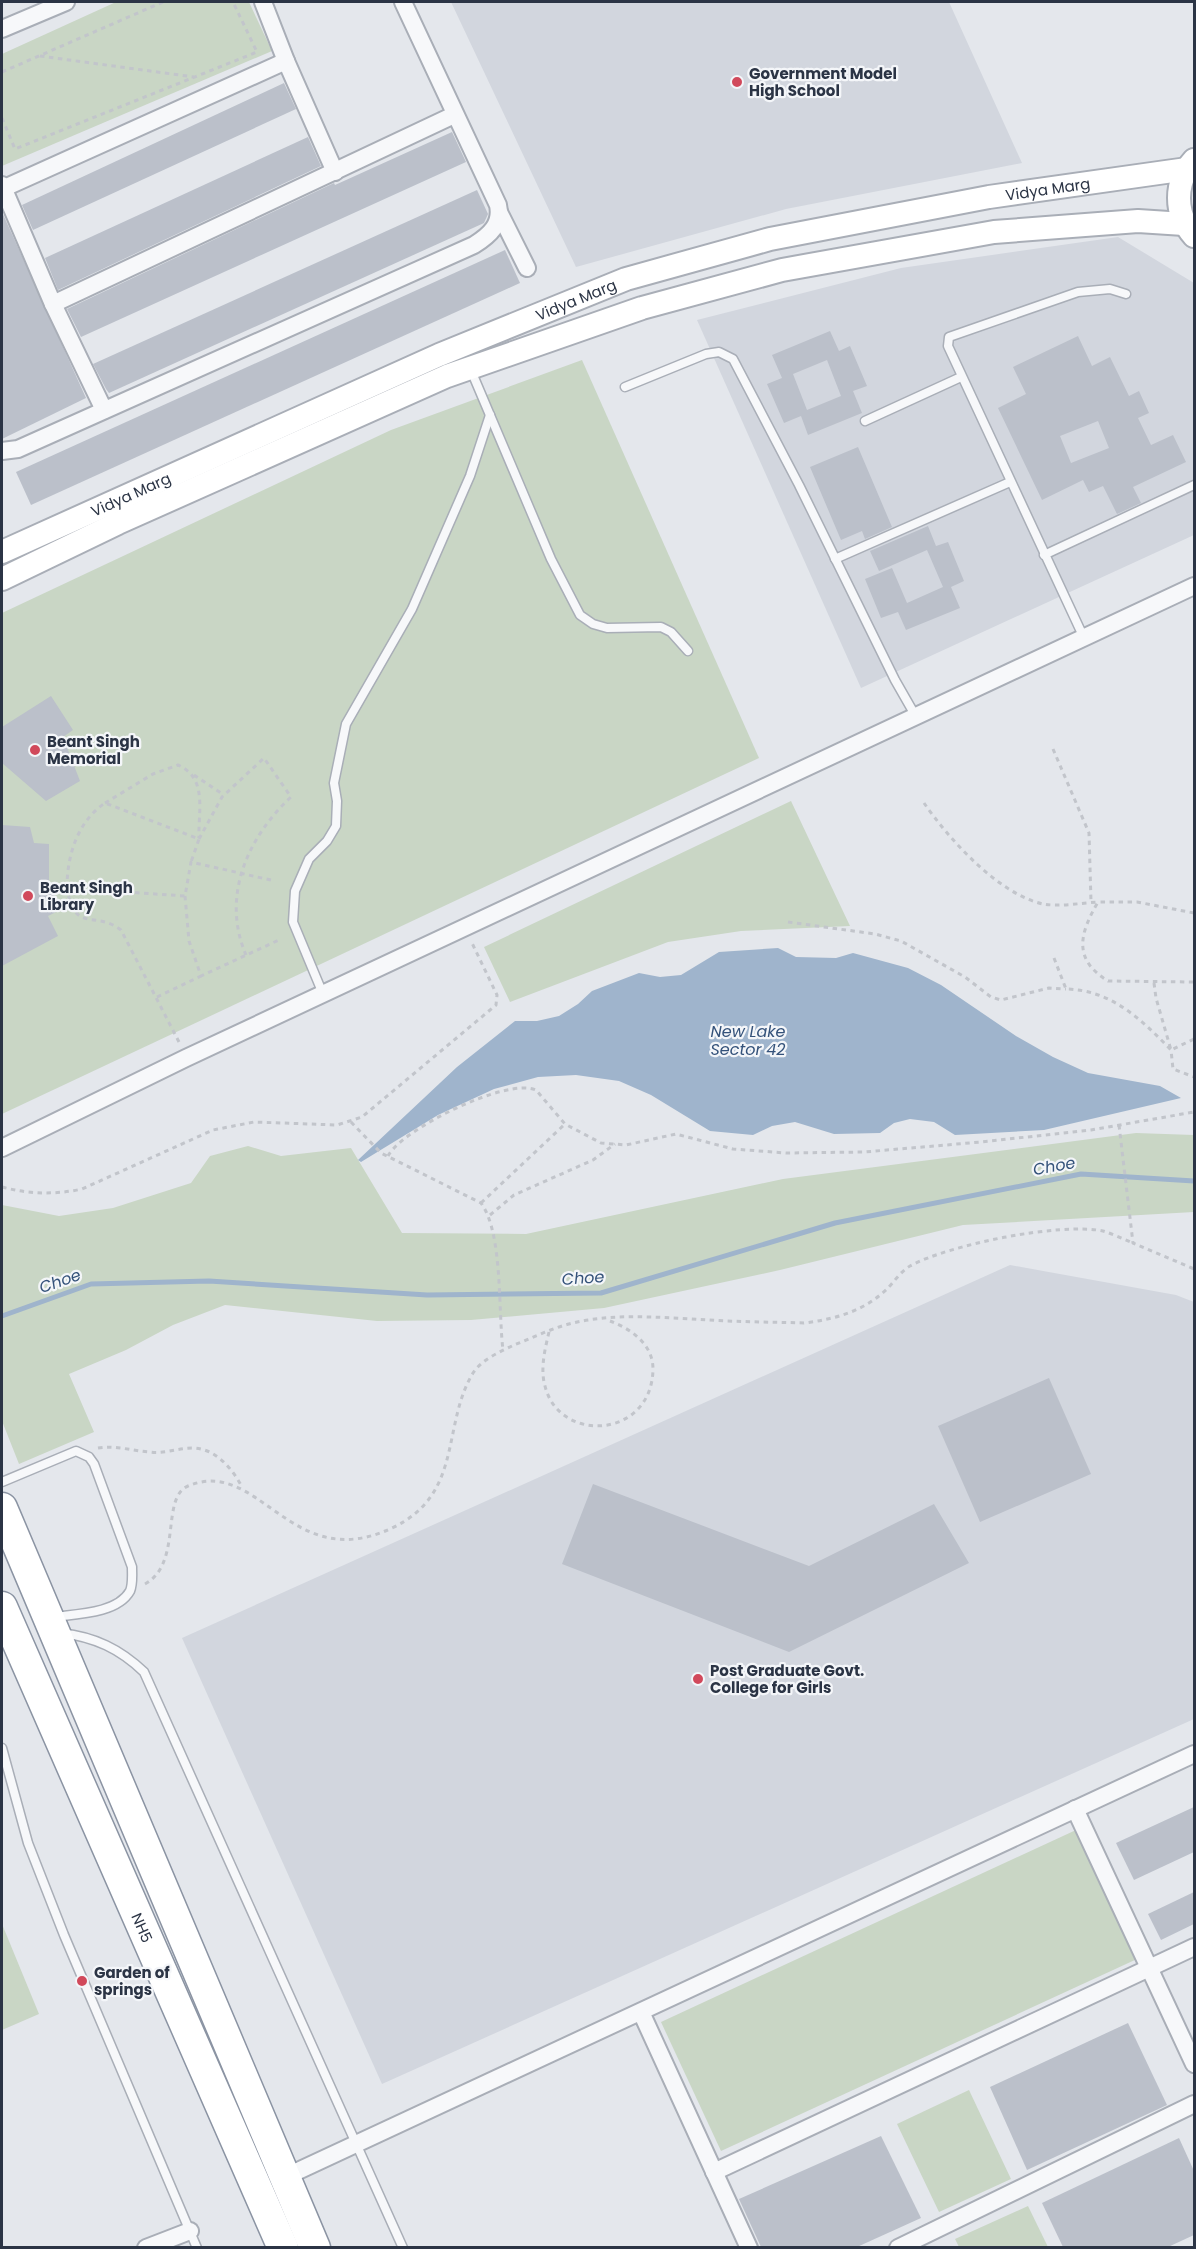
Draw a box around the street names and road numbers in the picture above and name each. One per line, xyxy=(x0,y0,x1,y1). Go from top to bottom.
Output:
street label: Vidya Marg xyxy=(1004,172,1092,205)
street label: Vidya Marg xyxy=(532,274,619,325)
street label: Vidya Marg xyxy=(87,467,174,521)
street label: NH5 xyxy=(127,1909,158,1946)

